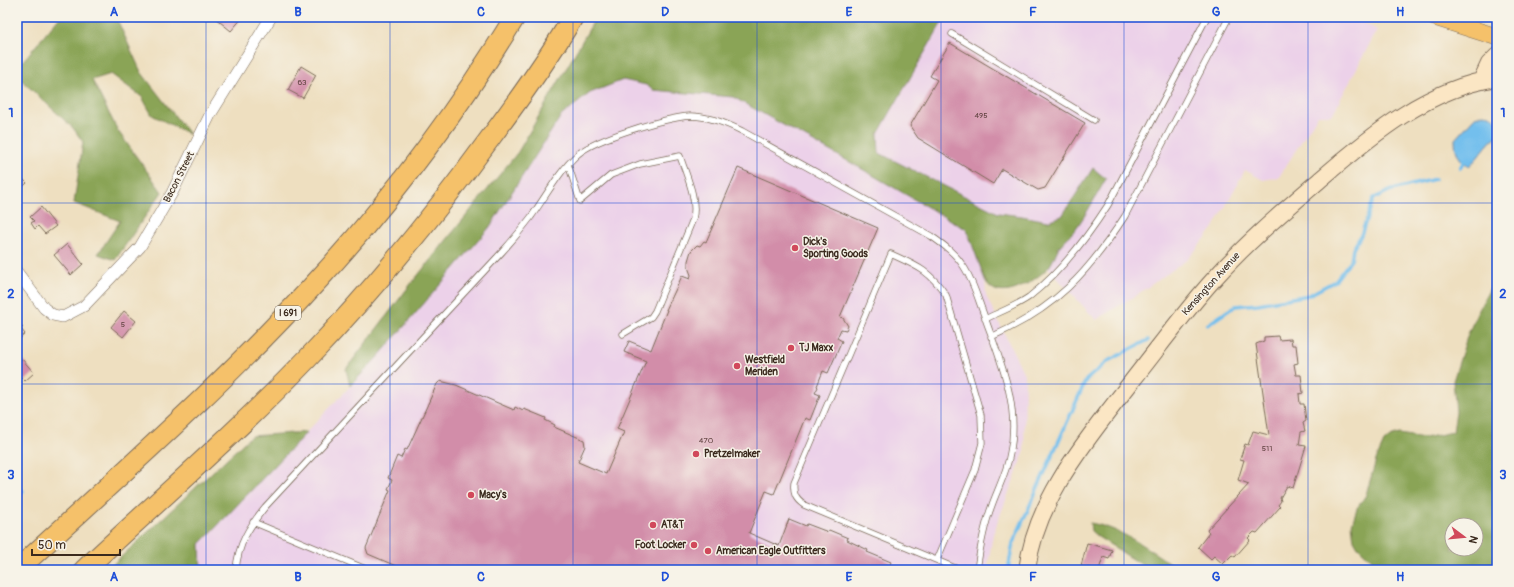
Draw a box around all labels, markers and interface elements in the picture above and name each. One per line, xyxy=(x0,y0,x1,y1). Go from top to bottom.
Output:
text: A xyxy=(110,4,119,20)
text: B xyxy=(294,4,302,20)
text: C xyxy=(477,4,485,20)
text: D xyxy=(661,4,669,20)
text: E xyxy=(846,4,853,20)
text: F xyxy=(1029,4,1037,20)
text: G xyxy=(1212,4,1221,20)
text: H xyxy=(1396,4,1404,20)
house number: 63 xyxy=(297,78,307,87)
text: 1 xyxy=(8,105,14,121)
text: 1 xyxy=(1500,105,1506,121)
house number: 495 xyxy=(974,111,988,120)
street label: Bacon Street xyxy=(161,149,197,205)
place label: Dick's Sporting Goods xyxy=(803,236,868,260)
marker: Dick's Sporting Goods xyxy=(790,243,800,253)
street label: Kensington Avenue xyxy=(1179,250,1243,318)
text: 2 xyxy=(7,286,15,302)
text: 2 xyxy=(1499,286,1507,302)
road number: I 691 xyxy=(275,306,301,320)
house number: 5 xyxy=(121,320,125,329)
place label: TJ Maxx xyxy=(798,342,833,354)
marker: TJ Maxx xyxy=(786,343,796,353)
place label: Westfield Meriden xyxy=(745,354,785,378)
marker: Westfield Meriden xyxy=(732,361,742,371)
house number: 470 xyxy=(699,436,714,445)
house number: 511 xyxy=(1262,444,1272,453)
place label: Pretzelmaker xyxy=(704,448,761,460)
marker: Pretzelmaker xyxy=(691,449,701,459)
text: 3 xyxy=(7,467,15,483)
text: 3 xyxy=(1499,467,1507,483)
place label: Macy's xyxy=(479,489,507,501)
marker: Macy's xyxy=(466,490,476,500)
north arrow xyxy=(1444,517,1484,557)
place label: AT&T xyxy=(661,519,685,531)
marker: AT&T xyxy=(648,520,658,530)
scale bar xyxy=(32,531,120,557)
text: N xyxy=(1466,534,1480,546)
text: 50 m xyxy=(38,538,66,553)
place label: Foot Locker xyxy=(635,539,686,551)
marker: Foot Locker xyxy=(689,540,699,550)
place label: American Eagle Outfitters xyxy=(716,545,826,557)
marker: American Eagle Outfitters xyxy=(703,546,713,556)
text: A xyxy=(110,569,119,585)
text: B xyxy=(294,569,302,585)
text: C xyxy=(477,569,485,585)
text: D xyxy=(661,569,669,585)
text: E xyxy=(846,569,853,585)
text: F xyxy=(1029,569,1037,585)
text: G xyxy=(1212,569,1221,585)
text: H xyxy=(1396,569,1404,585)

